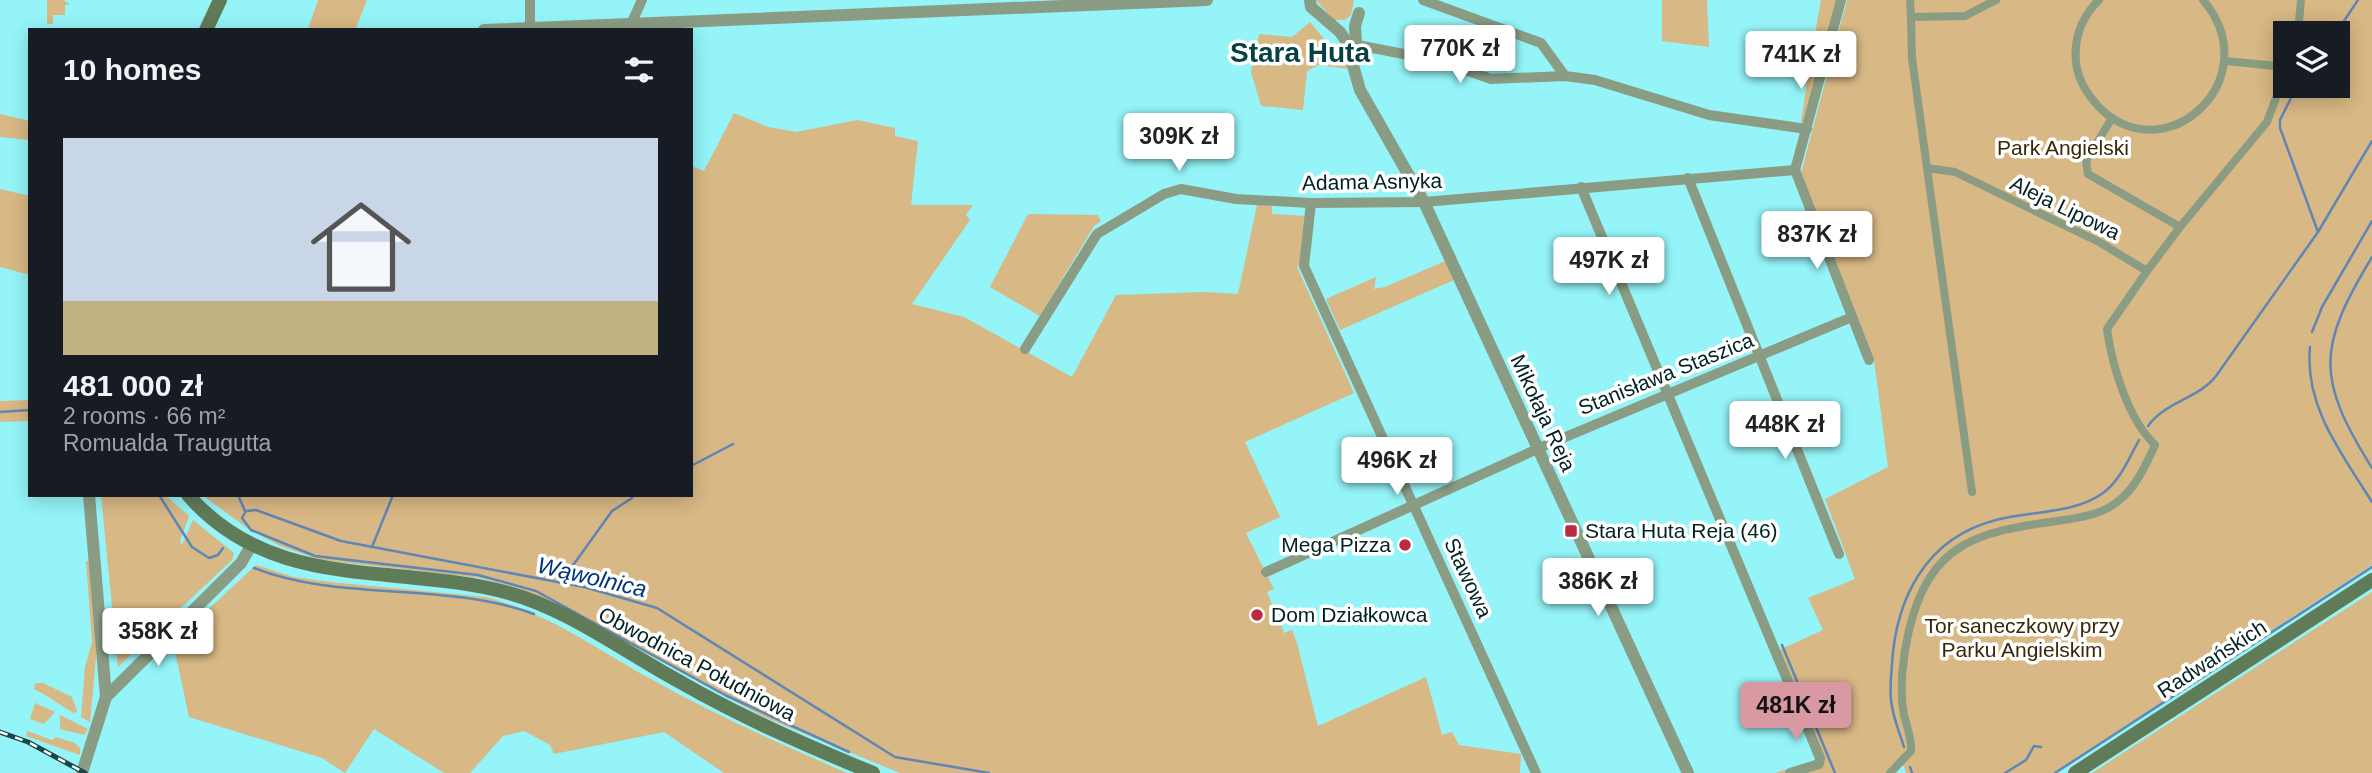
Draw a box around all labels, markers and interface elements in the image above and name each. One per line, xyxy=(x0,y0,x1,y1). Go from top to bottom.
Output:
map controls xyxy=(2273,21,2350,98)
button: layers xyxy=(2273,21,2350,98)
pin: 770K zł xyxy=(1395,25,1525,85)
pin: 741K zł xyxy=(1736,32,1866,91)
text: 770K zł xyxy=(1420,35,1500,61)
district label: Stara Huta xyxy=(1230,37,1370,68)
text: 741K zł xyxy=(1761,41,1841,67)
icon: filters xyxy=(620,51,658,89)
text: 10 homes xyxy=(63,53,201,86)
pin: 309K zł xyxy=(1114,114,1244,173)
text: 309K zł xyxy=(1139,123,1219,149)
park label: Park Angielski xyxy=(1997,136,2129,159)
street label: Adama Asnyka xyxy=(1302,169,1443,194)
street label: Aleja Lipowa xyxy=(2007,171,2124,244)
icon: home xyxy=(298,184,424,310)
pin: 837K zł xyxy=(1752,212,1882,271)
text: 837K zł xyxy=(1777,221,1857,247)
pin: 497K zł xyxy=(1544,238,1674,297)
text: 497K zł xyxy=(1569,247,1649,273)
street label: Stanisława Staszica xyxy=(1575,328,1757,419)
street label: Mikołaja Reja xyxy=(1506,351,1581,475)
text: 481 000 zł xyxy=(63,369,203,402)
pin: 448K zł xyxy=(1720,402,1850,461)
text: 2 rooms · 66 m² xyxy=(63,403,225,429)
text: 448K zł xyxy=(1745,411,1825,437)
text: Romualda Traugutta xyxy=(63,430,271,456)
pin: 496K zł xyxy=(1332,438,1462,497)
text: 496K zł xyxy=(1357,447,1437,473)
place label: Stara Huta Reja (46) xyxy=(1585,519,1778,542)
marker: Stara Huta Reja (46) xyxy=(1563,523,1579,539)
place label: Mega Pizza xyxy=(1281,533,1391,556)
street label: Stawowa xyxy=(1440,534,1497,622)
marker: Mega Pizza xyxy=(1397,537,1413,553)
water label: Wąwolnica xyxy=(535,552,649,602)
pin: 386K zł xyxy=(1533,558,1663,618)
text: 386K zł xyxy=(1558,568,1638,594)
street label: Obwodnica Południowa xyxy=(595,602,800,725)
place label: Dom Działkowca xyxy=(1271,603,1428,626)
marker: Dom Działkowca xyxy=(1249,607,1265,623)
pin: 358K zł xyxy=(93,608,223,668)
park label: Tor saneczkowy przy Parku Angielskim xyxy=(1925,614,2120,661)
street label: Radwańskich xyxy=(2153,615,2270,702)
text: 358K zł xyxy=(118,618,198,644)
pin: 481K zł xyxy=(1731,682,1861,742)
text: 481K zł xyxy=(1756,692,1836,718)

